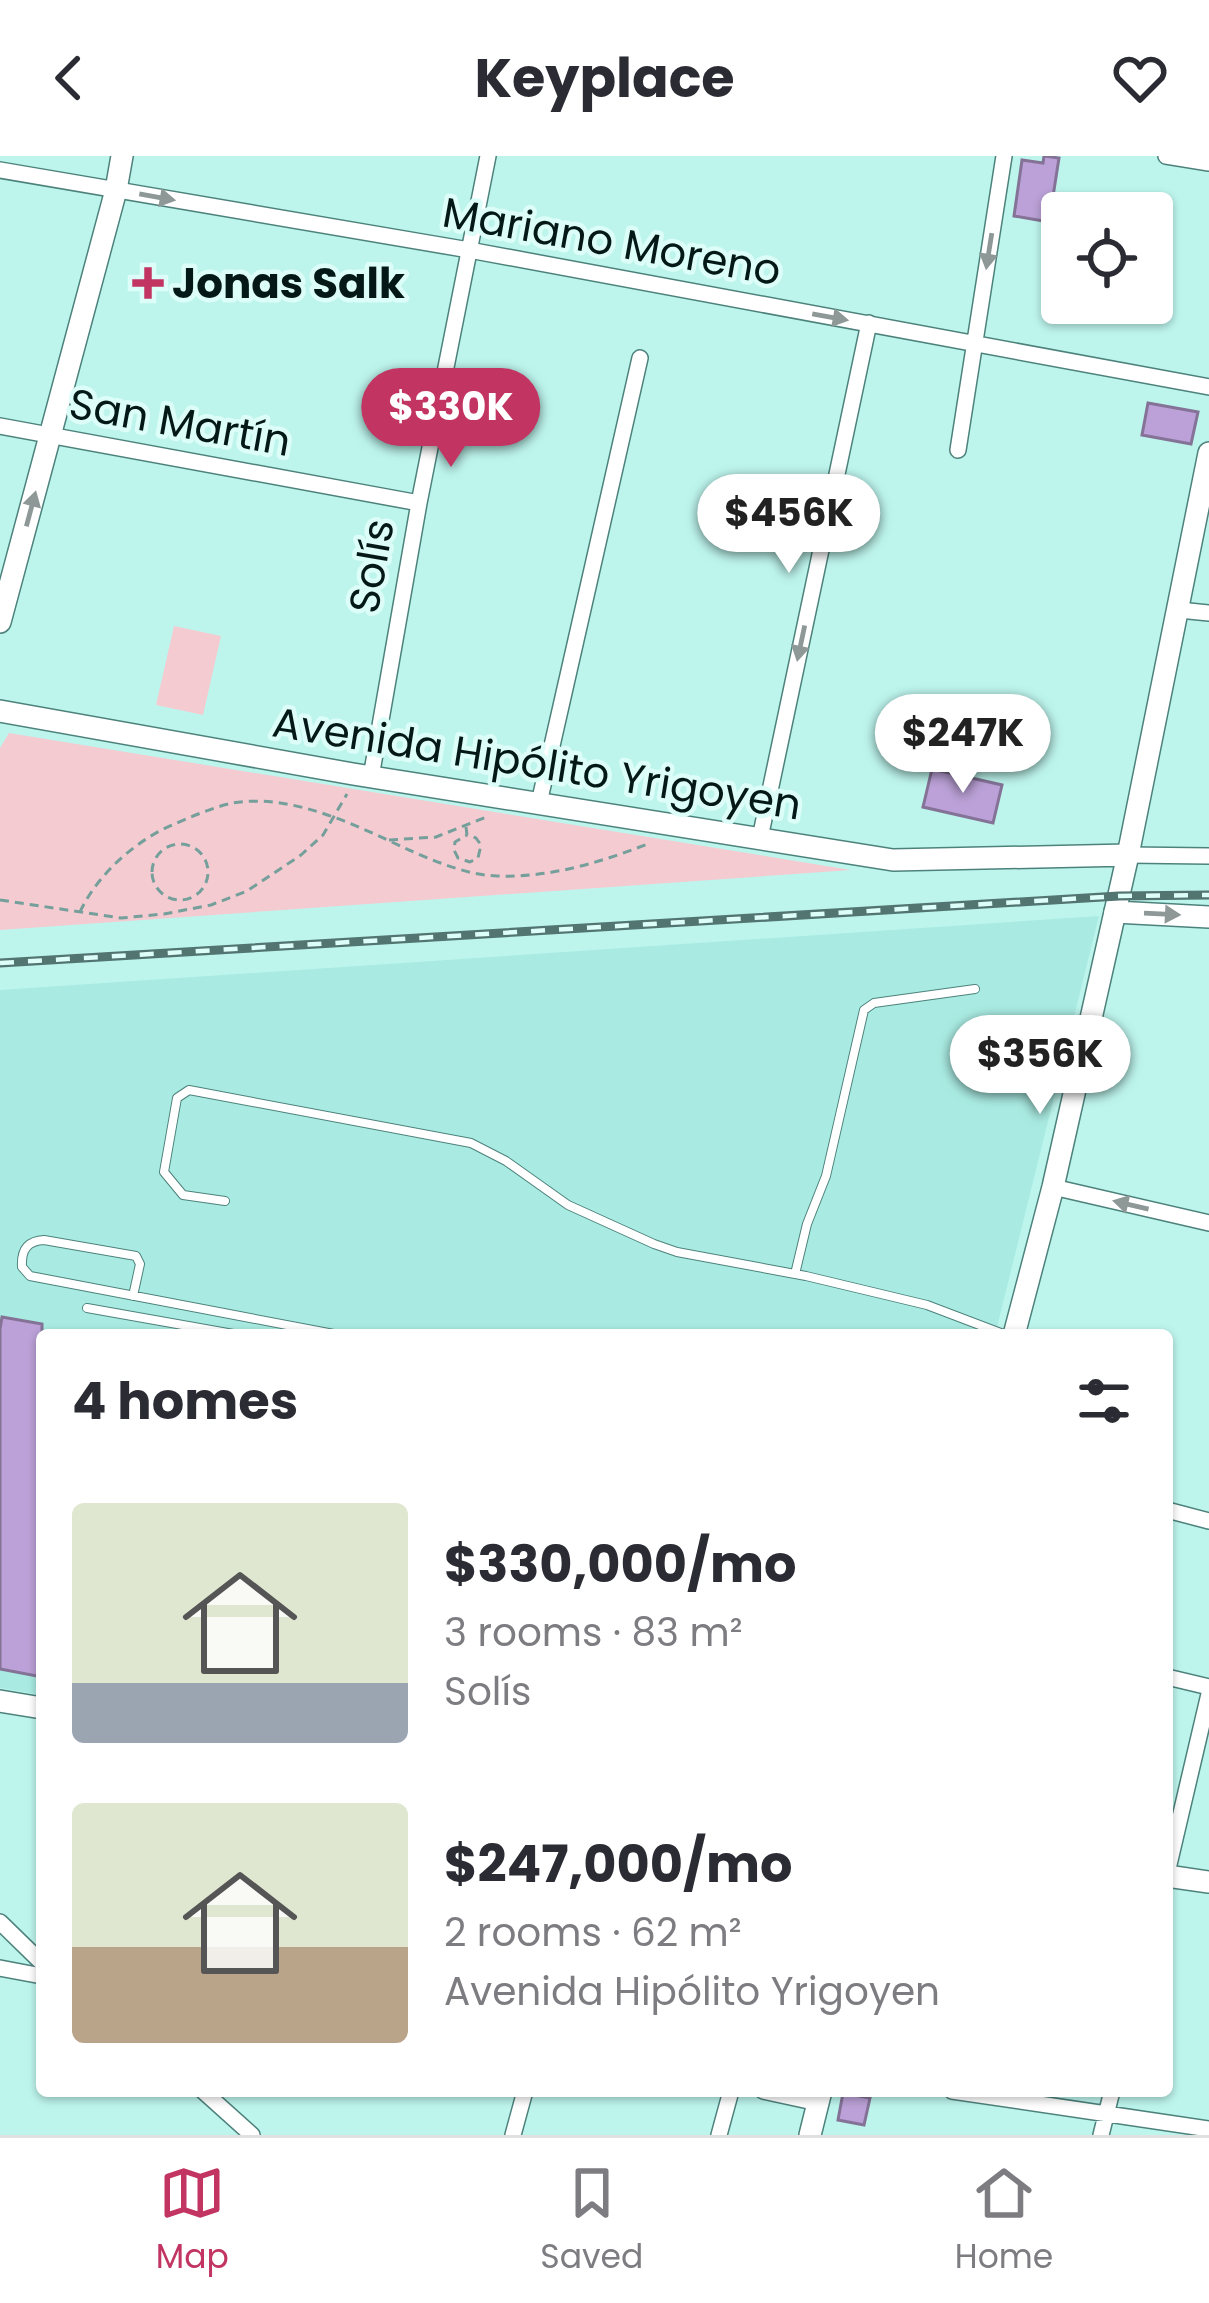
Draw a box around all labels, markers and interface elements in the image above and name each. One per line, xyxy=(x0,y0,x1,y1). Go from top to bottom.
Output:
text: Keyplace xyxy=(474,40,735,116)
icon: back xyxy=(36,45,102,111)
icon: heart xyxy=(1107,45,1173,111)
street label: Mariano Moreno xyxy=(438,183,786,300)
one-way arrow xyxy=(138,189,176,207)
map controls xyxy=(1041,192,1173,324)
button: locate xyxy=(1041,192,1173,324)
one-way arrow xyxy=(979,232,998,270)
place label: Jonas Salk xyxy=(172,254,405,313)
marker: Jonas Salk xyxy=(135,270,161,296)
one-way arrow xyxy=(812,307,849,326)
pin: $330K xyxy=(367,368,535,470)
street label: San Martín xyxy=(65,374,295,471)
text: $330K xyxy=(388,379,514,434)
pin: $456K xyxy=(705,474,873,576)
text: $456K xyxy=(724,485,854,540)
one-way arrow xyxy=(22,490,41,527)
street label: Solís xyxy=(334,515,409,618)
one-way arrow xyxy=(791,625,810,663)
street label: Avenida Hipólito Yrigoyen xyxy=(268,693,805,834)
pin: $247K xyxy=(879,694,1047,796)
text: $247K xyxy=(902,705,1024,760)
one-way arrow xyxy=(1144,905,1182,924)
pin: $356K xyxy=(956,1015,1124,1117)
text: $356K xyxy=(977,1026,1103,1081)
one-way arrow xyxy=(1112,1195,1149,1214)
text: 4 homes xyxy=(72,1365,298,1437)
icon: filters xyxy=(1071,1368,1137,1434)
text: $330,000/mo xyxy=(444,1528,797,1600)
icon: home xyxy=(168,1551,312,1695)
text: 3 rooms · 83 m² xyxy=(444,1605,743,1660)
text: Solís xyxy=(444,1664,531,1719)
text: $247,000/mo xyxy=(444,1828,792,1900)
icon: home xyxy=(168,1851,312,1995)
text: 2 rooms · 62 m² xyxy=(444,1905,742,1960)
text: Avenida Hipólito Yrigoyen xyxy=(444,1964,940,2019)
tab: Map xyxy=(156,2160,229,2282)
tab: Saved xyxy=(540,2160,643,2282)
tab: Home xyxy=(955,2160,1053,2282)

